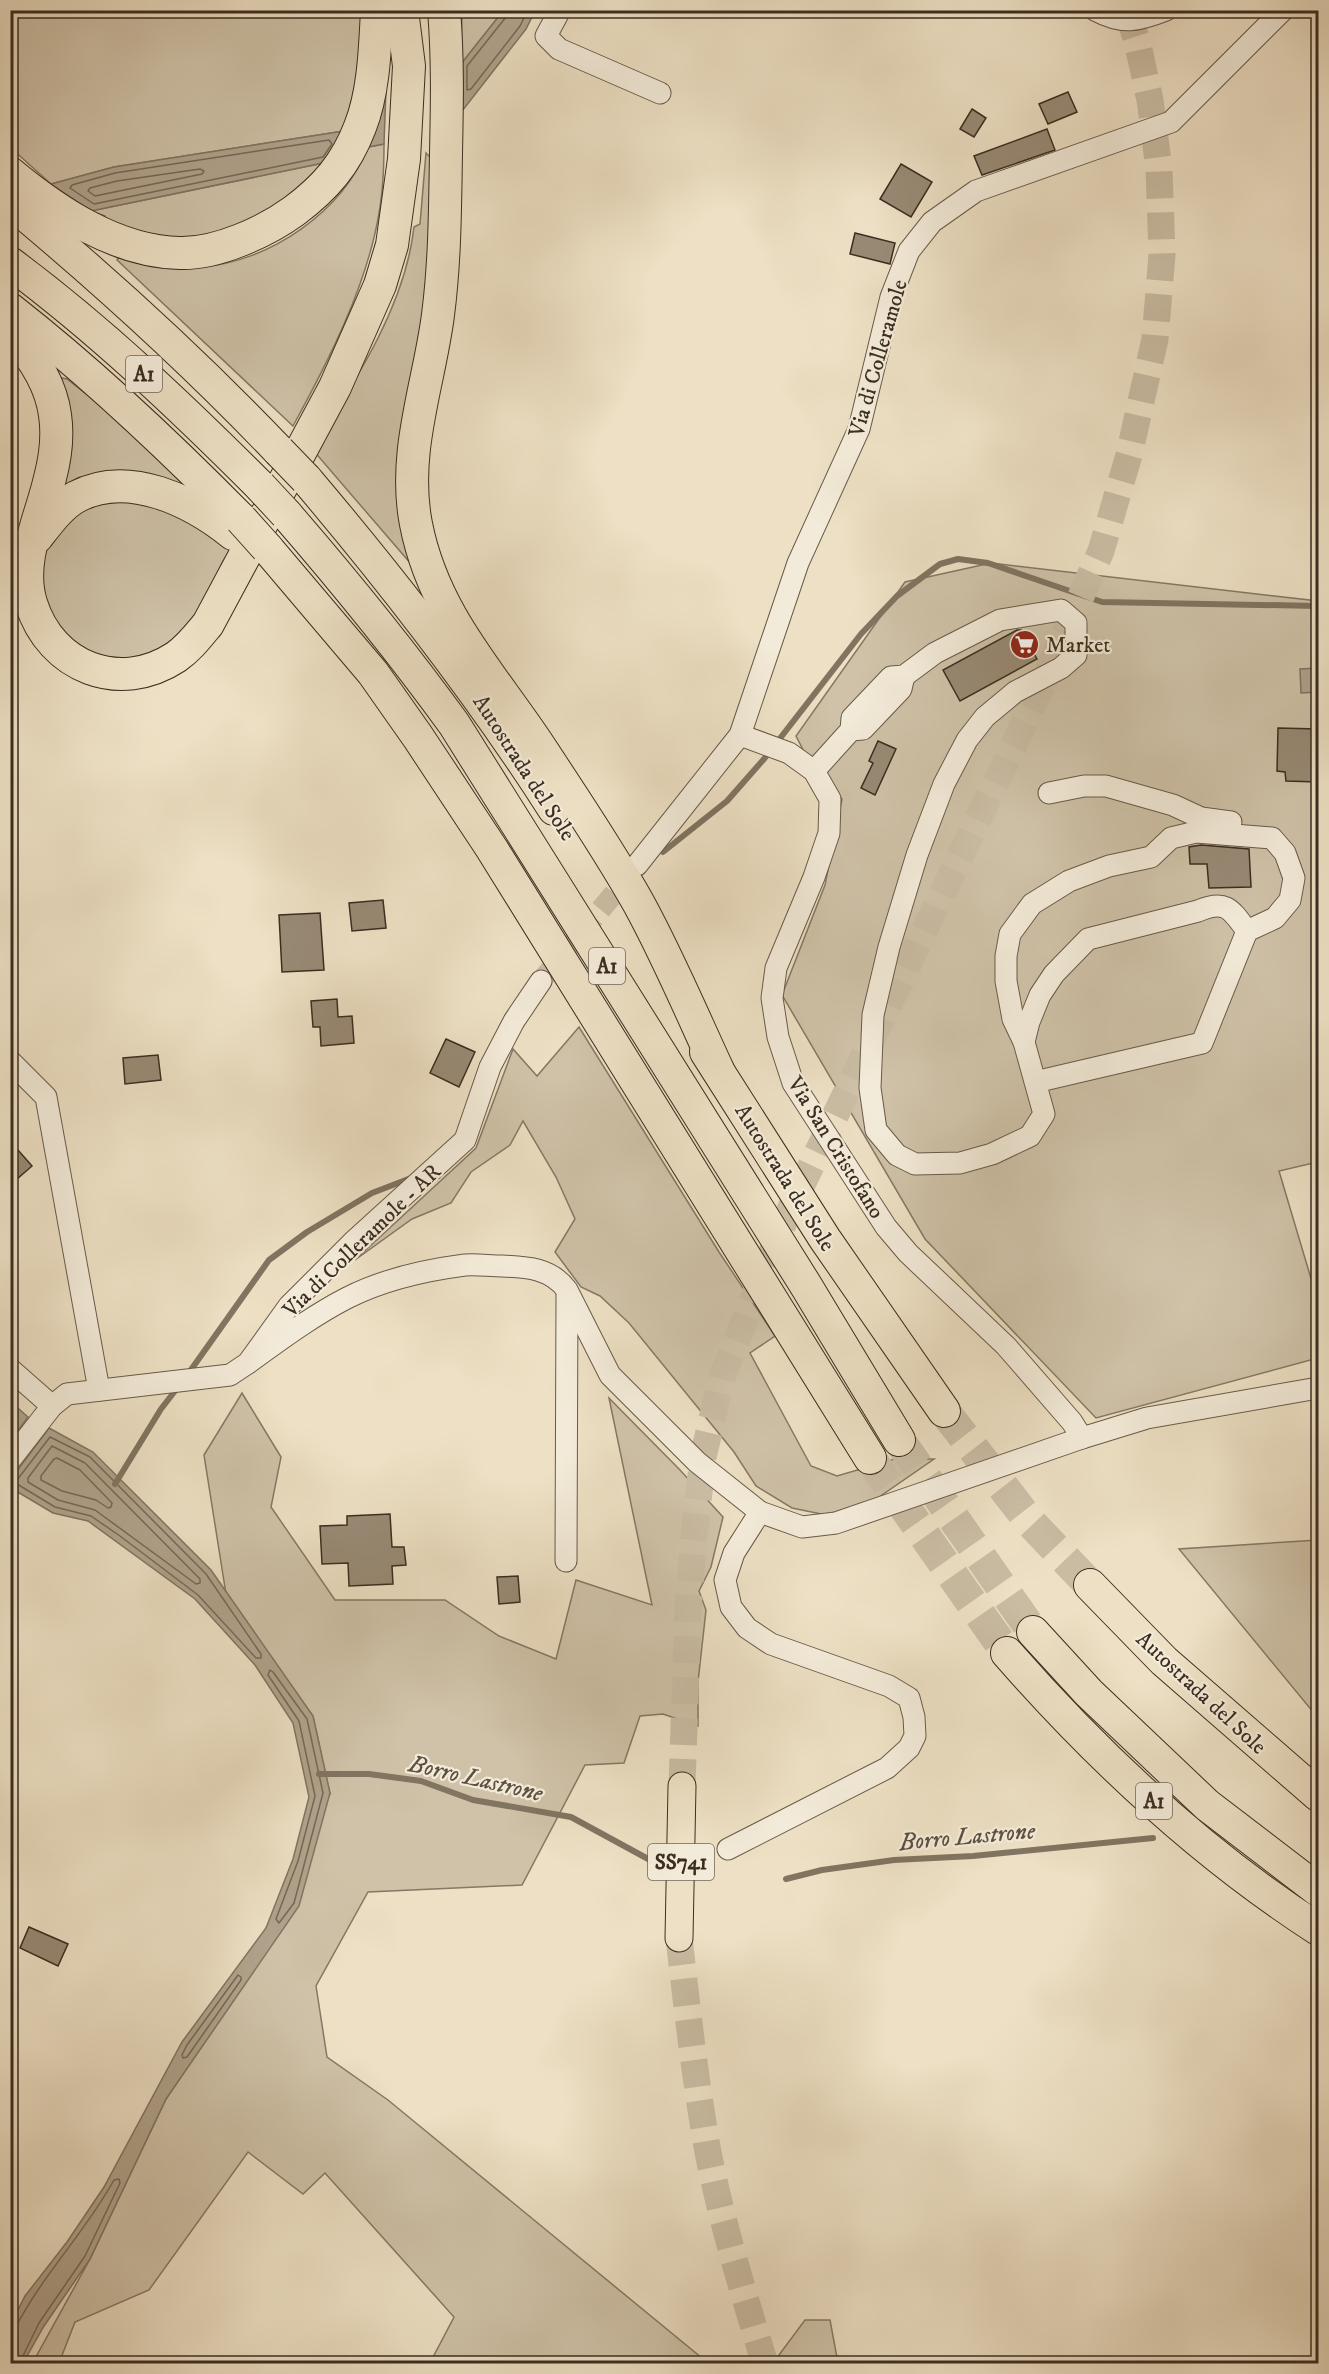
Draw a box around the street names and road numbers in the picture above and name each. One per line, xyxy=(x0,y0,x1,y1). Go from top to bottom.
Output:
street label: Via di Colleramole xyxy=(843,277,914,441)
road number: A1 xyxy=(126,356,162,392)
street label: Autostrada del Sole xyxy=(467,690,581,846)
road number: A1 xyxy=(589,948,625,984)
street label: Via San Cristofano xyxy=(781,1071,890,1224)
street label: Autostrada del Sole xyxy=(729,1099,841,1256)
street label: Via di Colleramole - AR xyxy=(277,1158,447,1324)
street label: Autostrada del Sole xyxy=(1130,1626,1272,1760)
road number: A1 xyxy=(1136,1783,1172,1819)
road number: SS741 xyxy=(648,1844,714,1880)

